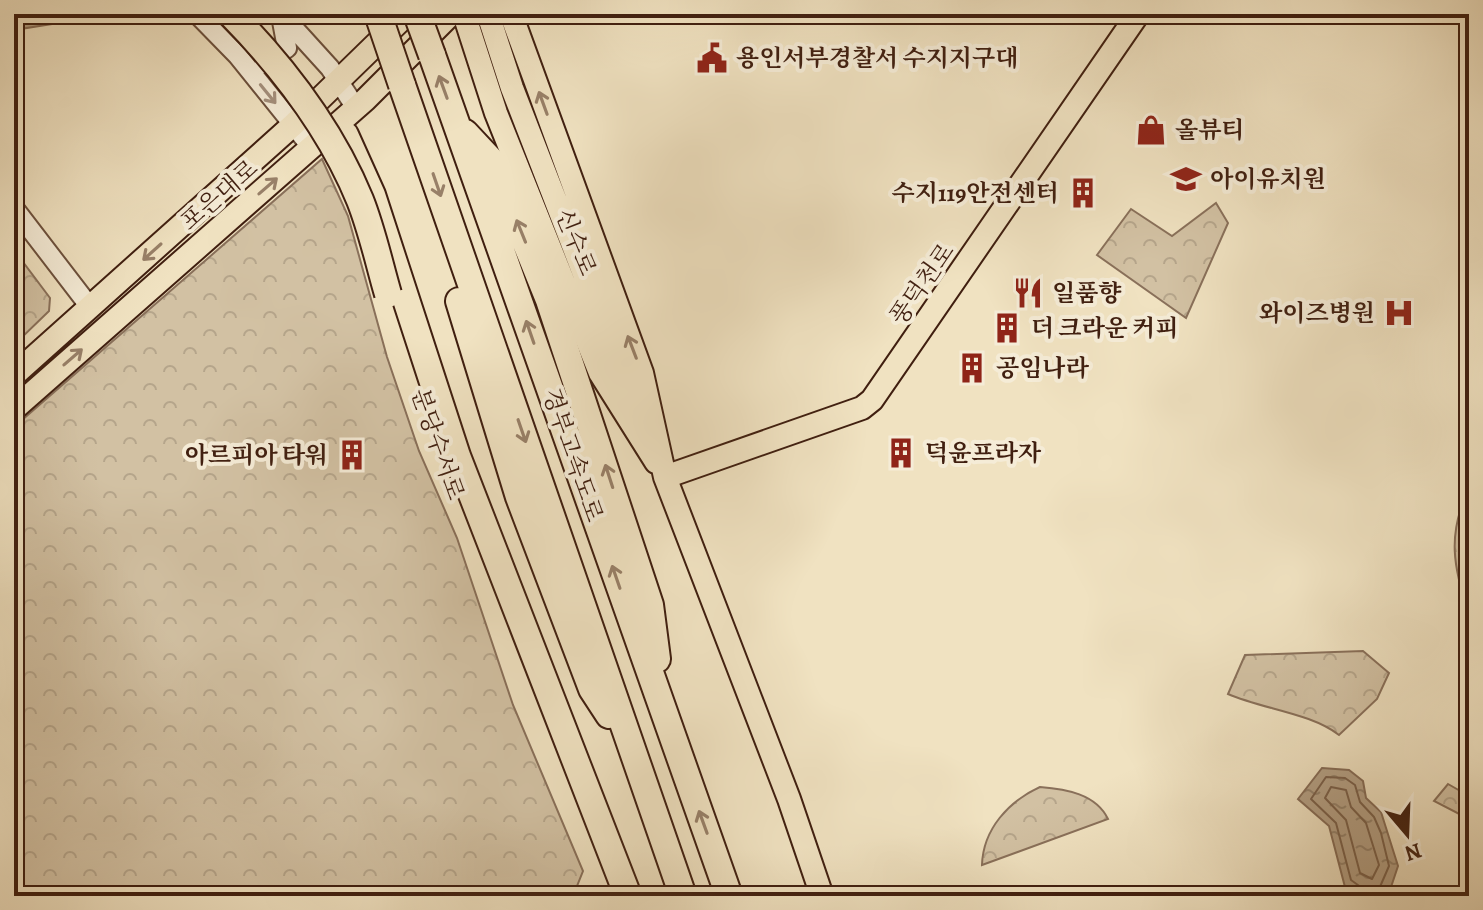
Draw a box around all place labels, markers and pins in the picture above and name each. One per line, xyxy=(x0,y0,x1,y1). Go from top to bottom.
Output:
public building icon: 용인서부경찰서 수지지구대 xyxy=(695,41,729,75)
place label: 용인서부경찰서 수지지구대 xyxy=(736,42,1018,74)
shop icon: 올뷰티 xyxy=(1134,113,1168,147)
place label: 올뷰티 xyxy=(1175,114,1245,146)
school or university icon: 아이유치원 xyxy=(1169,162,1203,196)
place label: 아이유치원 xyxy=(1210,163,1326,195)
building icon: 수지119안전센터 xyxy=(1066,176,1100,210)
place label: 수지119안전센터 xyxy=(892,177,1059,209)
restaurant icon: 일품향 xyxy=(1011,276,1045,310)
place label: 일품향 xyxy=(1052,277,1122,309)
hospital icon: 와이즈병원 xyxy=(1382,296,1416,330)
place label: 와이즈병원 xyxy=(1259,297,1375,329)
building icon: 더 크라운 커피 xyxy=(990,311,1024,345)
place label: 더 크라운 커피 xyxy=(1031,312,1178,344)
building icon: 공임나라 xyxy=(955,351,989,385)
place label: 공임나라 xyxy=(996,352,1090,384)
building icon: 덕윤프라자 xyxy=(884,436,918,470)
place label: 덕윤프라자 xyxy=(925,437,1042,469)
building icon: 아르피아 타워 xyxy=(335,438,369,472)
place label: 아르피아 타워 xyxy=(185,439,328,471)

